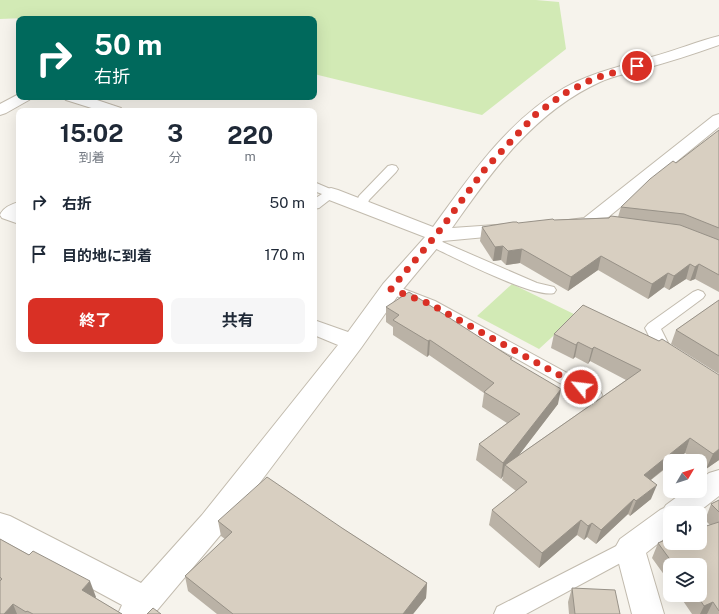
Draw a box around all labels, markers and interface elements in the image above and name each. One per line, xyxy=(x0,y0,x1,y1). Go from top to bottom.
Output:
text: 50 m xyxy=(94,28,162,61)
icon: right xyxy=(28,32,80,84)
pin xyxy=(620,49,654,83)
icon: arrive xyxy=(626,55,648,77)
text: 右折 xyxy=(94,66,130,87)
text: 15:02 xyxy=(60,119,124,147)
text: 3 xyxy=(167,119,183,147)
text: 220 xyxy=(227,121,273,149)
text: m xyxy=(245,149,256,164)
text: 到着 xyxy=(79,150,105,165)
text: 分 xyxy=(169,150,182,165)
icon: right xyxy=(28,191,50,213)
text: 50 m xyxy=(270,194,305,211)
text: 右折 xyxy=(62,195,92,212)
icon: arrive xyxy=(28,243,50,265)
text: 170 m xyxy=(264,246,305,263)
text: 目的地に到着 xyxy=(62,247,152,264)
button: 終了 xyxy=(28,298,163,344)
button: 共有 xyxy=(171,298,305,344)
position arrow xyxy=(560,366,602,408)
north arrow xyxy=(663,454,707,498)
map controls xyxy=(663,454,707,602)
button: sound xyxy=(663,506,707,550)
button: layers xyxy=(663,558,707,602)

